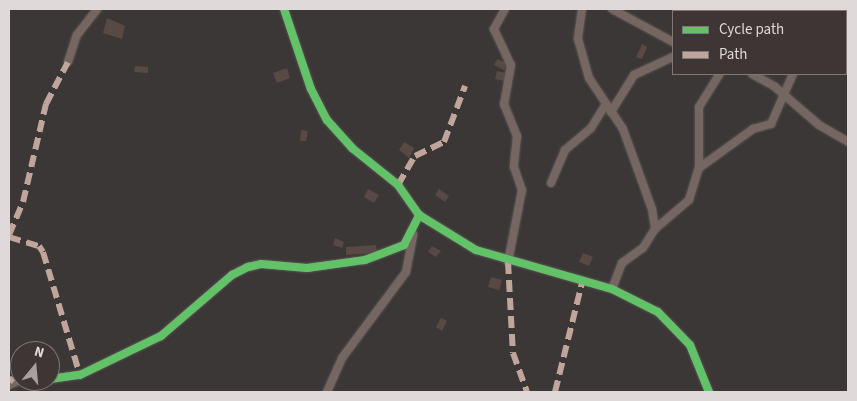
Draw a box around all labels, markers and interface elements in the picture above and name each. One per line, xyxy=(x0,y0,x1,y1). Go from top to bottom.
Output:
legend xyxy=(672,10,847,75)
text: Cycle path xyxy=(719,19,784,40)
text: Path xyxy=(719,44,747,65)
north arrow xyxy=(10,341,60,391)
text: N xyxy=(32,342,46,364)

